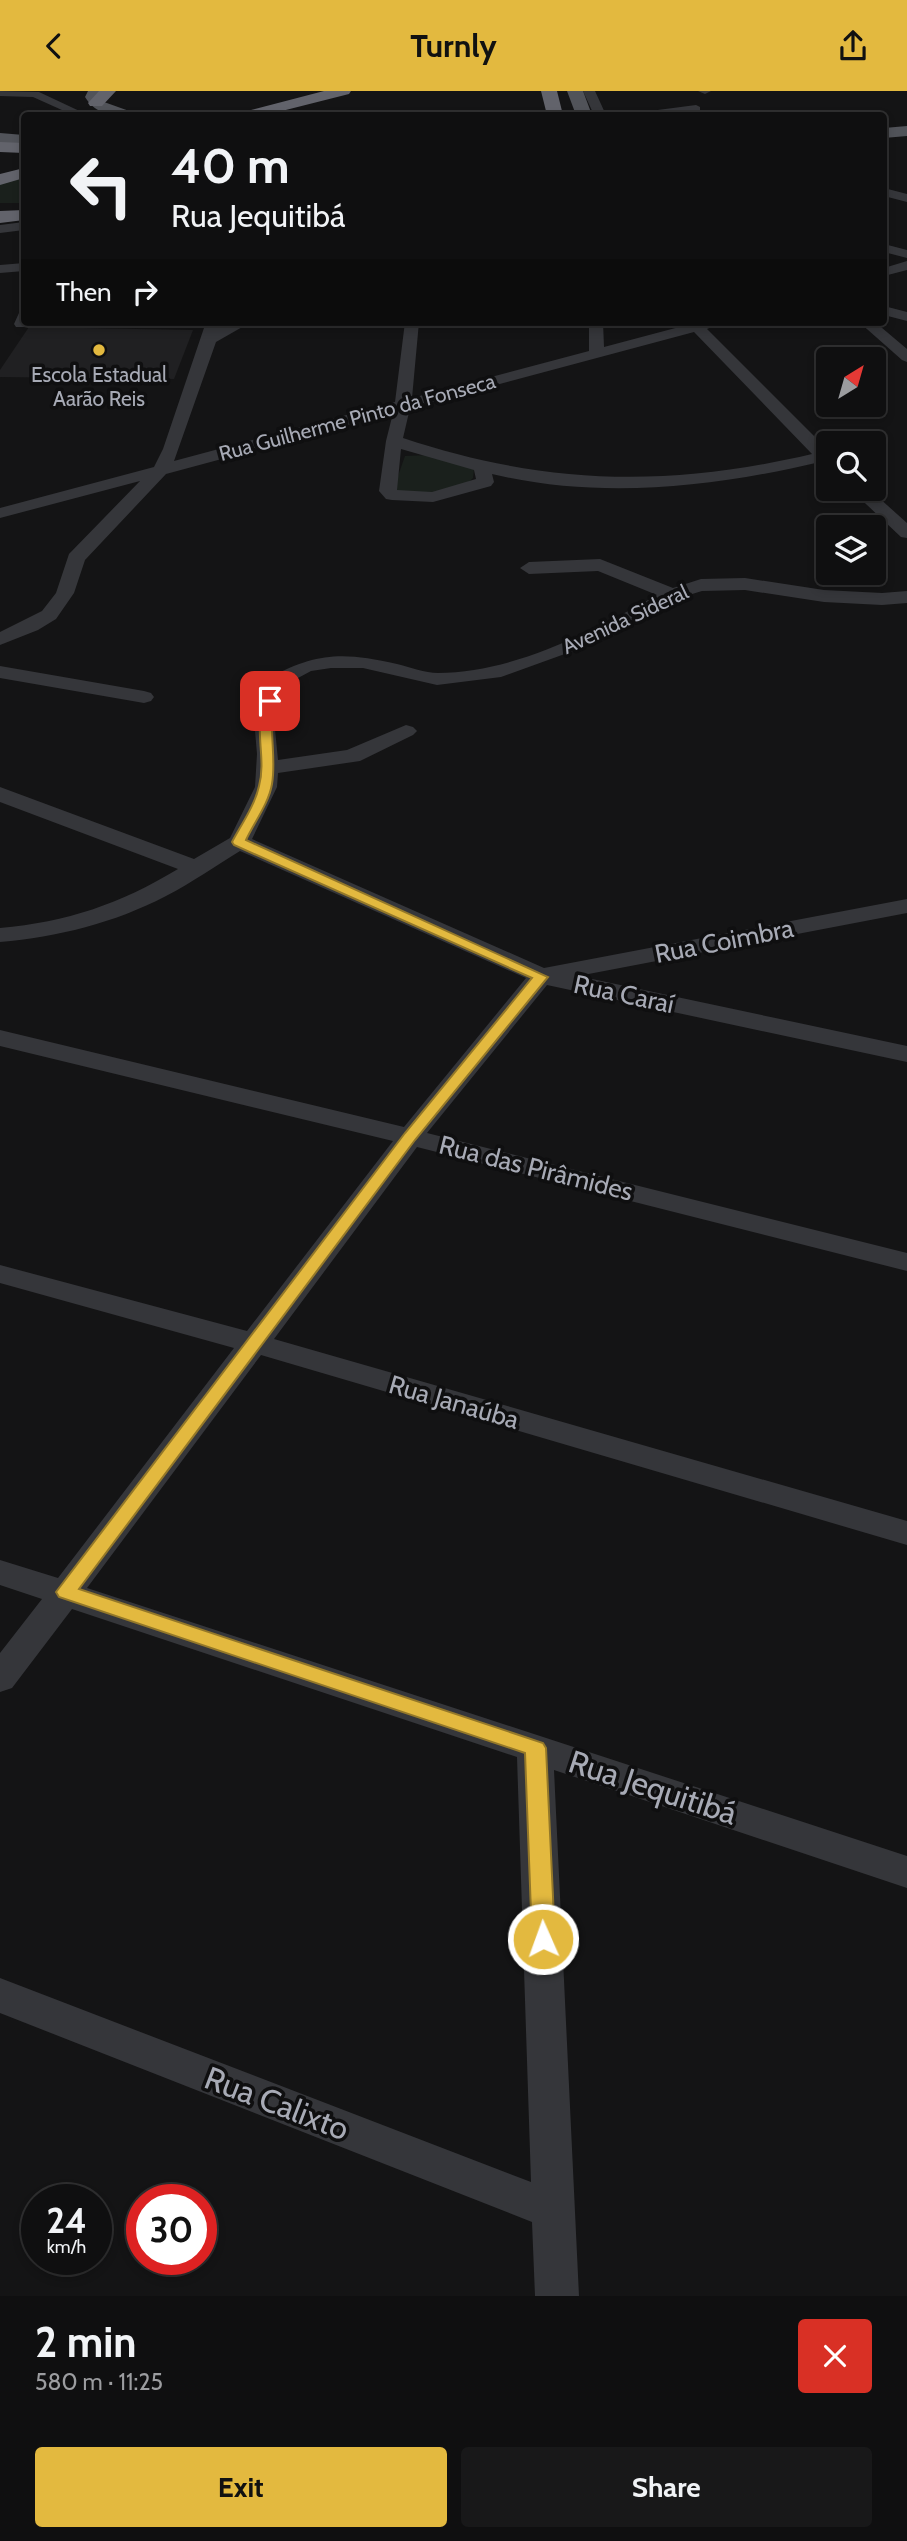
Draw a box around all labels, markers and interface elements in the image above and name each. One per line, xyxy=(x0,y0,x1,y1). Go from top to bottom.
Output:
text: Turnly xyxy=(410,26,497,65)
icon: back xyxy=(35,27,73,65)
icon: share xyxy=(834,27,872,65)
text: 40 m xyxy=(171,136,290,195)
icon: left xyxy=(56,140,147,231)
text: Rua Jequitibá xyxy=(171,196,345,235)
icon: right xyxy=(126,273,164,311)
text: Then xyxy=(56,276,112,308)
marker: Escola Estadual Aarão Reis xyxy=(91,342,107,358)
north arrow xyxy=(816,347,886,417)
map controls xyxy=(816,347,886,585)
place label: Escola Estadual Aarão Reis xyxy=(31,362,167,411)
street label: Rua Guilherme Pinto da Fonseca xyxy=(216,368,498,466)
button: search xyxy=(816,431,886,501)
button: layers xyxy=(816,515,886,585)
street label: Avenida Sideral xyxy=(558,579,692,659)
pin xyxy=(240,671,300,731)
icon: arrive xyxy=(251,682,289,720)
street label: Rua Coimbra xyxy=(652,912,797,970)
street label: Rua Caraí xyxy=(571,968,678,1020)
street label: Rua das Pirâmides xyxy=(436,1128,636,1208)
street label: Rua Janaúba xyxy=(385,1368,523,1436)
street label: Rua Jequitibá xyxy=(564,1742,743,1833)
position arrow xyxy=(506,1902,580,1976)
street label: Rua Calixto xyxy=(199,2058,355,2148)
speed limit sign: 30 xyxy=(126,2184,217,2275)
text: 24 xyxy=(46,2199,87,2242)
text: km/h xyxy=(47,2236,86,2258)
text: 2 min xyxy=(35,2316,136,2368)
button: close xyxy=(798,2319,872,2393)
text: 580 m · 11:25 xyxy=(35,2368,163,2396)
button: Exit xyxy=(35,2447,447,2527)
button: Share xyxy=(461,2447,872,2527)

